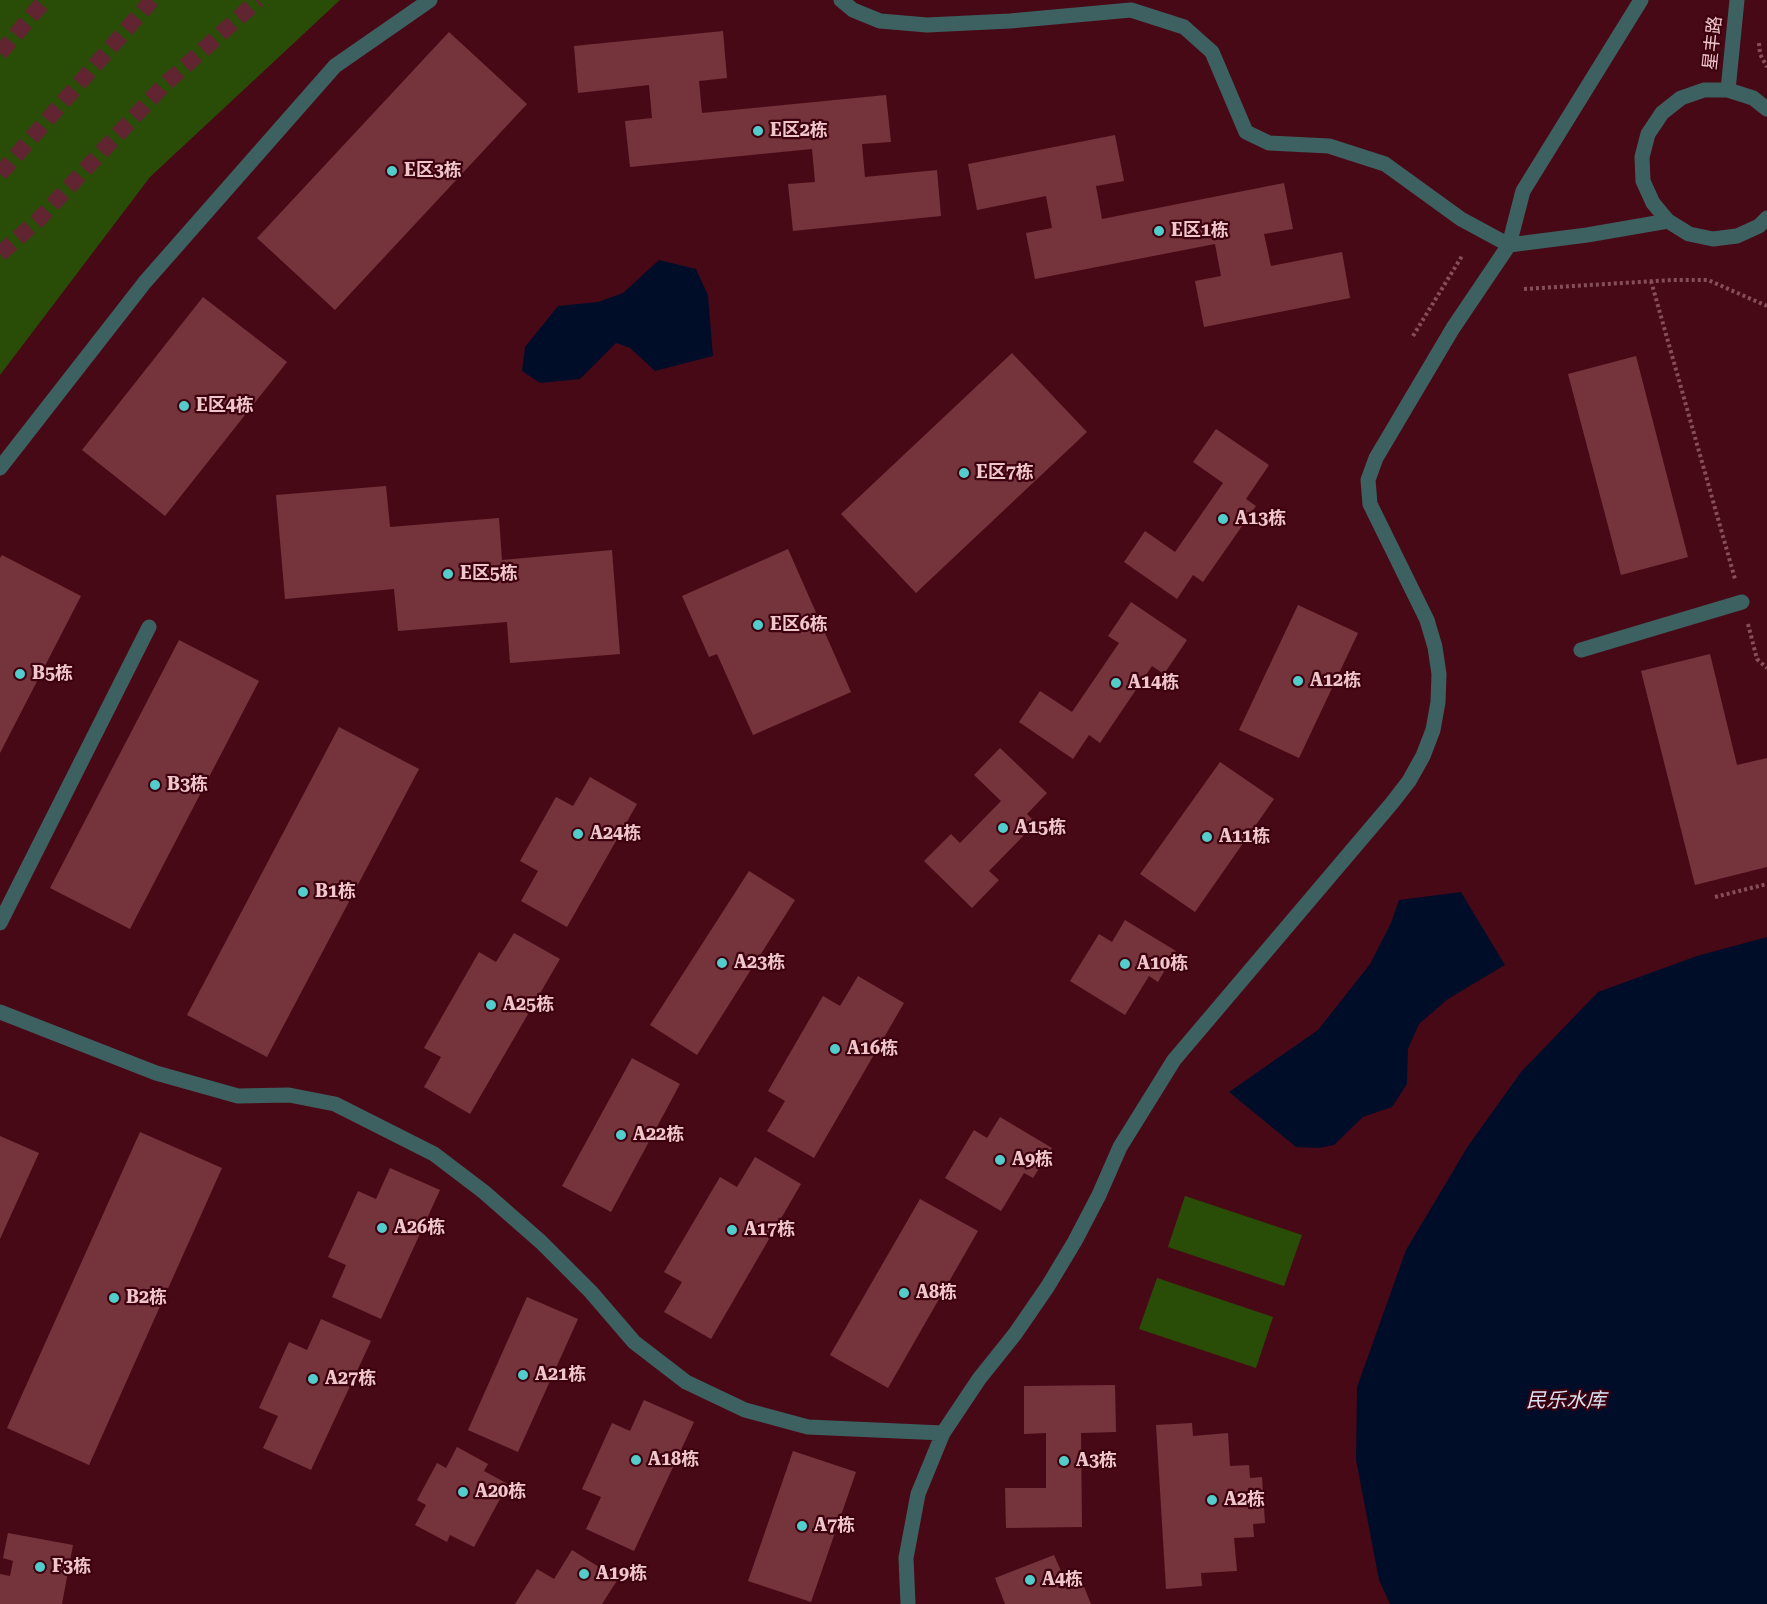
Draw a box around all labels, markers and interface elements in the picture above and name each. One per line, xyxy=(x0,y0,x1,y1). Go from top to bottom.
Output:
street label: 星丰路 xyxy=(1699,15,1727,71)
place label: E区2栋 xyxy=(770,120,828,142)
marker: E区2栋 xyxy=(751,124,765,138)
place label: E区3栋 xyxy=(404,160,462,182)
marker: E区3栋 xyxy=(385,164,399,178)
place label: E区1栋 xyxy=(1171,220,1229,242)
marker: E区1栋 xyxy=(1152,224,1166,238)
place label: E区4栋 xyxy=(196,395,254,417)
marker: E区4栋 xyxy=(177,399,191,413)
place label: E区7栋 xyxy=(976,462,1034,484)
marker: E区7栋 xyxy=(957,466,971,480)
place label: A13栋 xyxy=(1235,508,1286,530)
marker: A13栋 xyxy=(1216,512,1230,526)
place label: E区5栋 xyxy=(460,563,518,585)
marker: E区5栋 xyxy=(441,567,455,581)
place label: E区6栋 xyxy=(770,614,828,636)
marker: E区6栋 xyxy=(751,618,765,632)
place label: B5栋 xyxy=(32,663,73,685)
marker: B5栋 xyxy=(13,667,27,681)
place label: A12栋 xyxy=(1310,670,1361,692)
place label: A14栋 xyxy=(1128,672,1179,694)
marker: A12栋 xyxy=(1291,674,1305,688)
marker: A14栋 xyxy=(1109,676,1123,690)
place label: B3栋 xyxy=(167,774,208,796)
marker: B3栋 xyxy=(148,778,162,792)
place label: A15栋 xyxy=(1015,817,1066,839)
marker: A15栋 xyxy=(996,821,1010,835)
place label: A24栋 xyxy=(590,823,641,845)
place label: A11栋 xyxy=(1219,826,1270,848)
marker: A24栋 xyxy=(571,827,585,841)
marker: A11栋 xyxy=(1200,830,1214,844)
place label: B1栋 xyxy=(315,881,356,903)
marker: B1栋 xyxy=(296,885,310,899)
place label: A23栋 xyxy=(734,952,785,974)
place label: A10栋 xyxy=(1137,953,1188,975)
marker: A23栋 xyxy=(715,956,729,970)
marker: A10栋 xyxy=(1118,957,1132,971)
place label: A25栋 xyxy=(503,994,554,1016)
marker: A25栋 xyxy=(484,998,498,1012)
place label: A16栋 xyxy=(847,1038,898,1060)
marker: A16栋 xyxy=(828,1042,842,1056)
place label: A22栋 xyxy=(633,1124,684,1146)
marker: A22栋 xyxy=(614,1128,628,1142)
place label: A9栋 xyxy=(1012,1149,1053,1171)
marker: A9栋 xyxy=(993,1153,1007,1167)
place label: A26栋 xyxy=(394,1217,445,1239)
place label: A17栋 xyxy=(744,1219,795,1241)
marker: A26栋 xyxy=(375,1221,389,1235)
marker: A17栋 xyxy=(725,1223,739,1237)
place label: A8栋 xyxy=(916,1282,957,1304)
marker: A8栋 xyxy=(897,1286,911,1300)
place label: B2栋 xyxy=(126,1287,167,1309)
marker: B2栋 xyxy=(107,1291,121,1305)
place label: A21栋 xyxy=(535,1364,586,1386)
place label: A27栋 xyxy=(325,1368,376,1390)
marker: A21栋 xyxy=(516,1368,530,1382)
marker: A27栋 xyxy=(306,1372,320,1386)
water label: 民乐水库 xyxy=(1526,1389,1606,1413)
place label: A18栋 xyxy=(648,1449,699,1471)
place label: A3栋 xyxy=(1076,1450,1117,1472)
marker: A18栋 xyxy=(629,1453,643,1467)
marker: A3栋 xyxy=(1057,1454,1071,1468)
place label: A20栋 xyxy=(475,1481,526,1503)
marker: A20栋 xyxy=(456,1485,470,1499)
place label: A2栋 xyxy=(1224,1489,1265,1511)
marker: A2栋 xyxy=(1205,1493,1219,1507)
place label: A7栋 xyxy=(814,1515,855,1537)
marker: A7栋 xyxy=(795,1519,809,1533)
place label: F3栋 xyxy=(52,1556,91,1578)
marker: F3栋 xyxy=(33,1560,47,1574)
place label: A19栋 xyxy=(596,1563,647,1585)
marker: A19栋 xyxy=(577,1567,591,1581)
place label: A4栋 xyxy=(1042,1569,1083,1591)
marker: A4栋 xyxy=(1023,1573,1037,1587)

